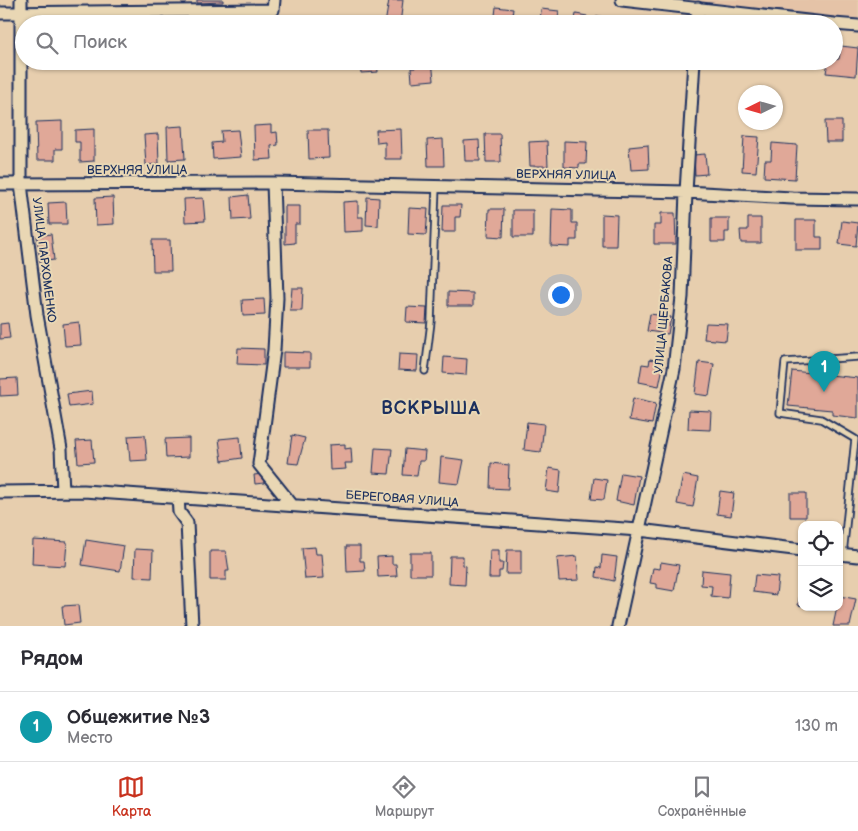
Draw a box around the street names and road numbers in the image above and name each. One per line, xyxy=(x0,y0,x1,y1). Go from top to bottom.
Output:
street label: ВЕРХНЯЯ УЛИЦА xyxy=(87,163,188,178)
street label: ВЕРХНЯЯ УЛИЦА xyxy=(516,167,617,183)
street label: УЛИЦА ПАРХОМЕНКО xyxy=(29,196,59,324)
street label: УЛИЦА ЩЕРБАКОВА xyxy=(651,255,677,374)
street label: БЕРЕГОВАЯ УЛИЦА xyxy=(345,488,460,510)

